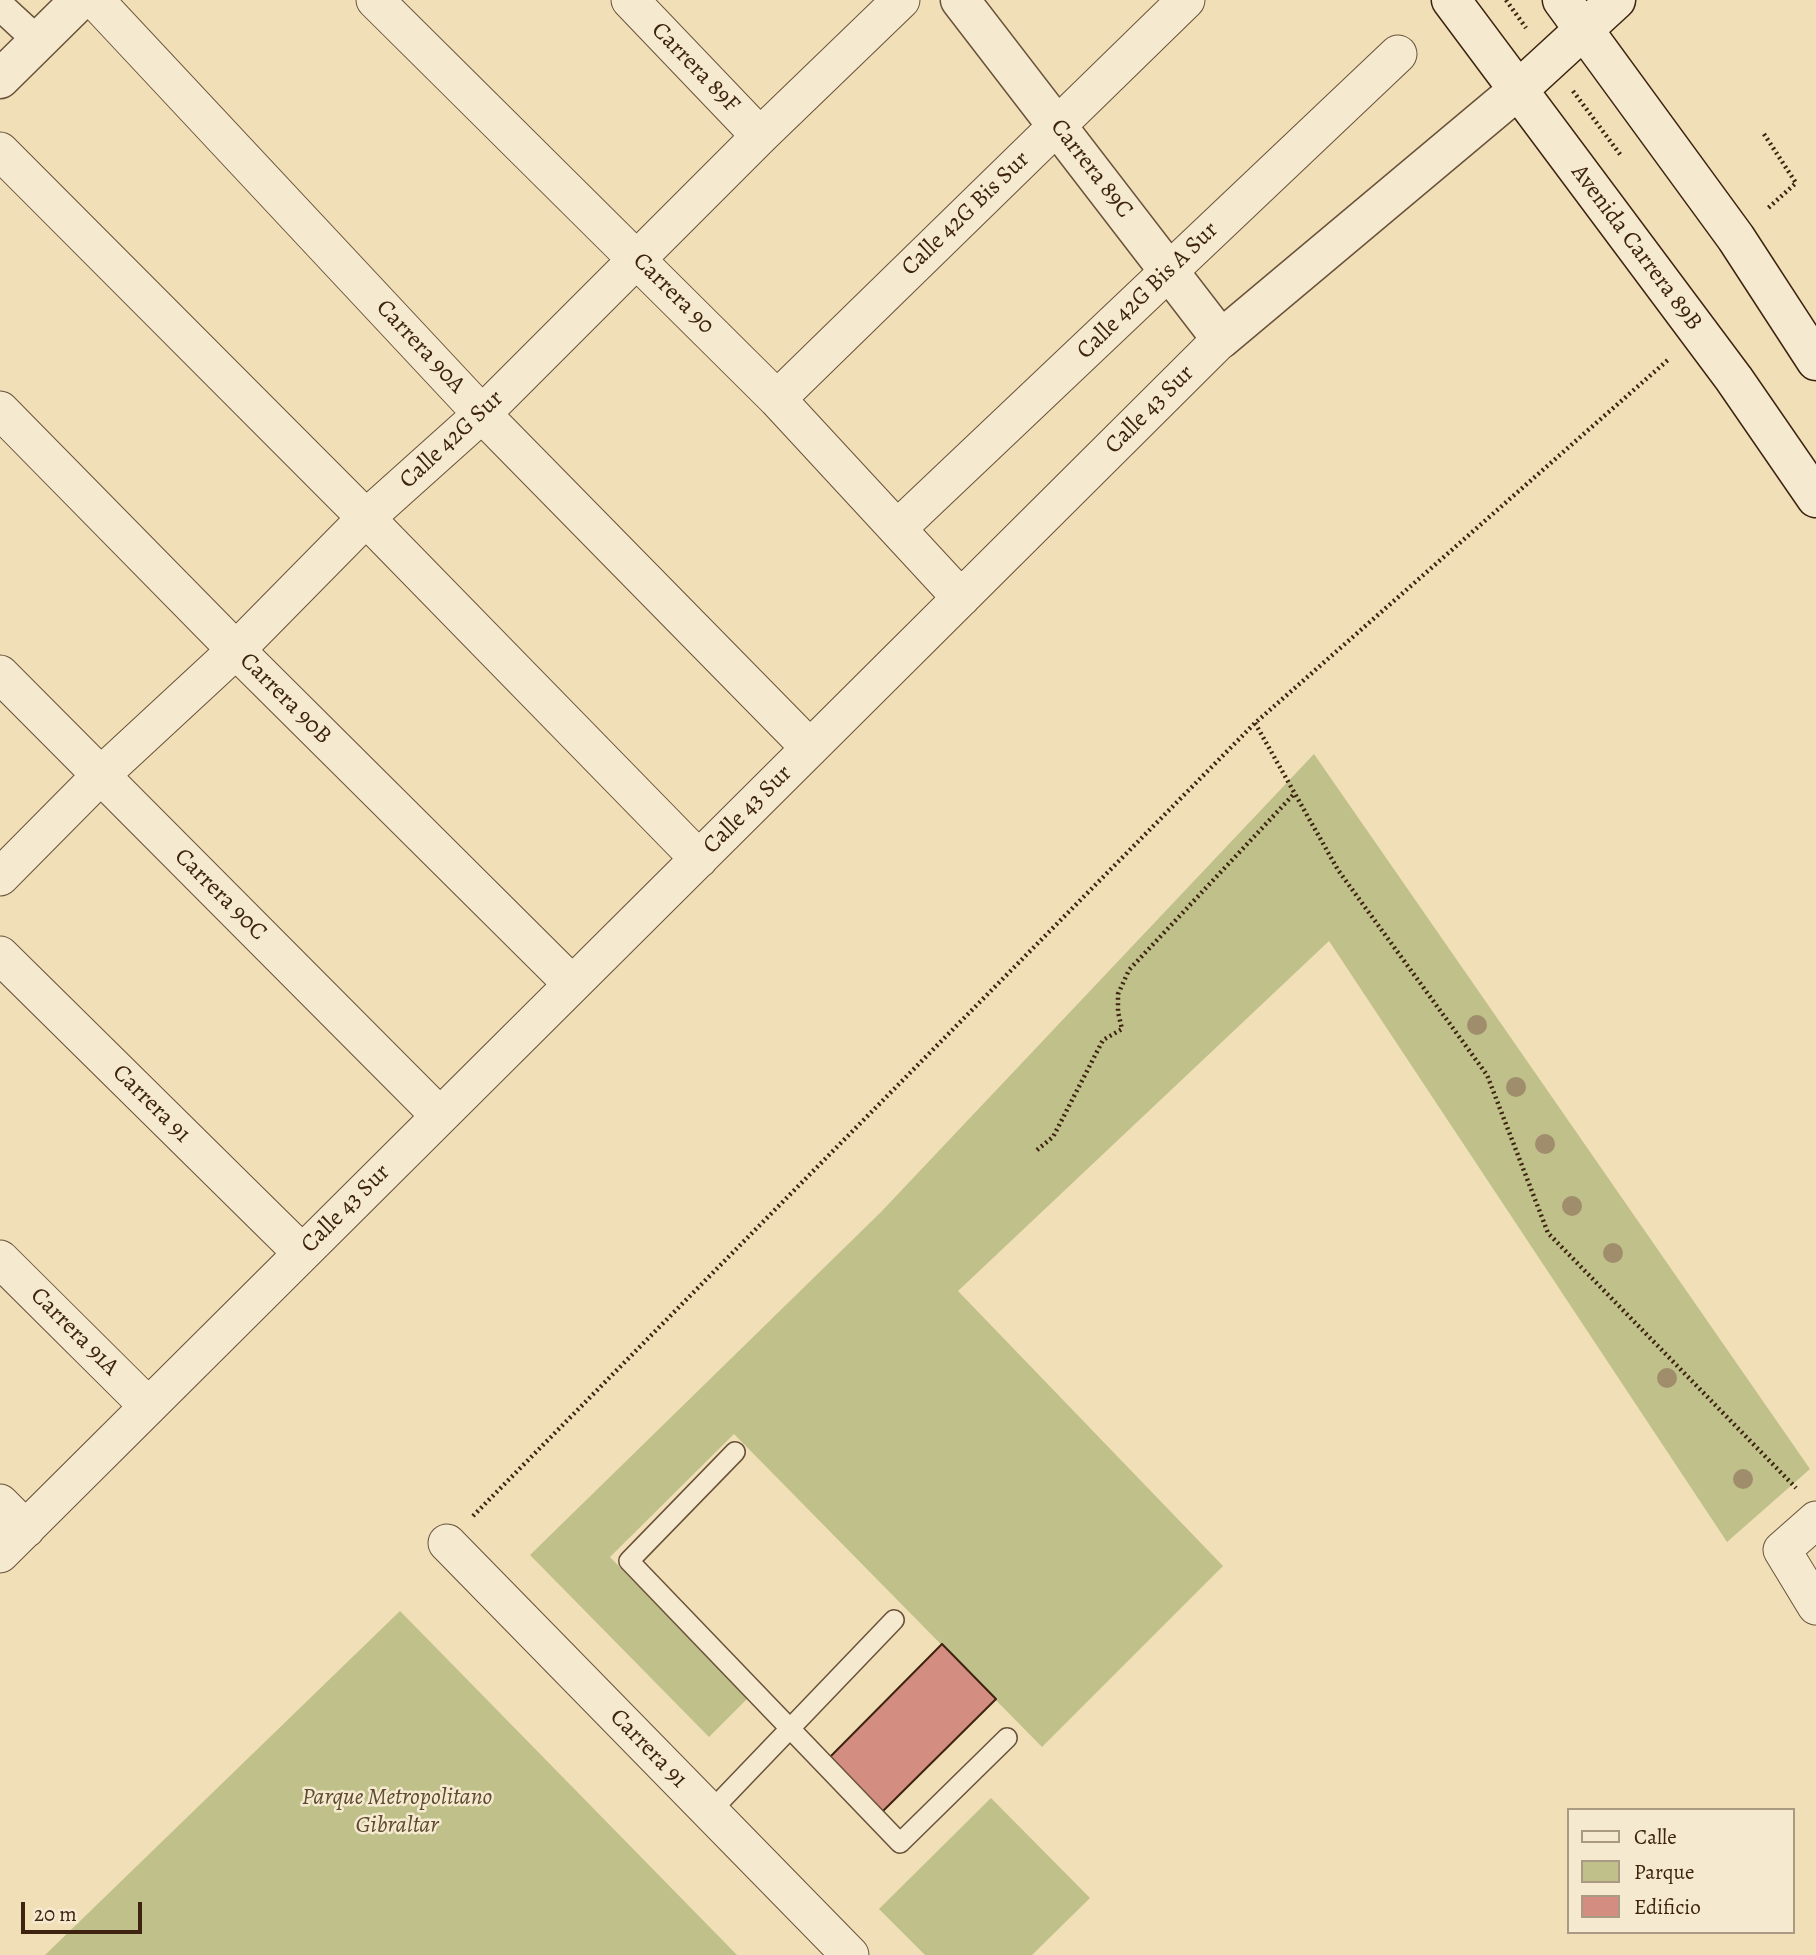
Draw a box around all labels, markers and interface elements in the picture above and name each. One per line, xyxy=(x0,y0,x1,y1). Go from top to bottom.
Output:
street label: Carrera 89F xyxy=(645,17,745,119)
street label: Carrera 89C xyxy=(1043,114,1139,224)
street label: Calle 42G Bis Sur xyxy=(896,146,1036,282)
street label: Avenida Carrera 89B xyxy=(1564,159,1708,337)
street label: Calle 42G Bis A Sur xyxy=(1071,216,1225,366)
street label: Carrera 90 xyxy=(626,247,720,341)
street label: Carrera 90A xyxy=(369,294,471,400)
street label: Calle 43 Sur xyxy=(1100,360,1200,460)
street label: Calle 42G Sur xyxy=(394,385,510,495)
street label: Carrera 90B xyxy=(233,647,337,751)
street label: Calle 43 Sur xyxy=(698,760,798,860)
street label: Carrera 90C xyxy=(168,843,272,947)
street label: Carrera 91 xyxy=(106,1059,196,1149)
street label: Calle 43 Sur xyxy=(296,1159,396,1259)
street label: Carrera 91A xyxy=(24,1282,124,1382)
street label: Carrera 91 xyxy=(603,1703,693,1795)
park label: Parque Metropolitano Gibraltar xyxy=(302,1784,492,1840)
legend xyxy=(1568,1808,1795,1934)
text: Calle xyxy=(1634,1823,1677,1851)
text: Parque xyxy=(1634,1858,1694,1886)
scale bar xyxy=(24,1888,145,1932)
text: Edificio xyxy=(1634,1893,1701,1921)
text: 20 m xyxy=(34,1900,77,1928)

